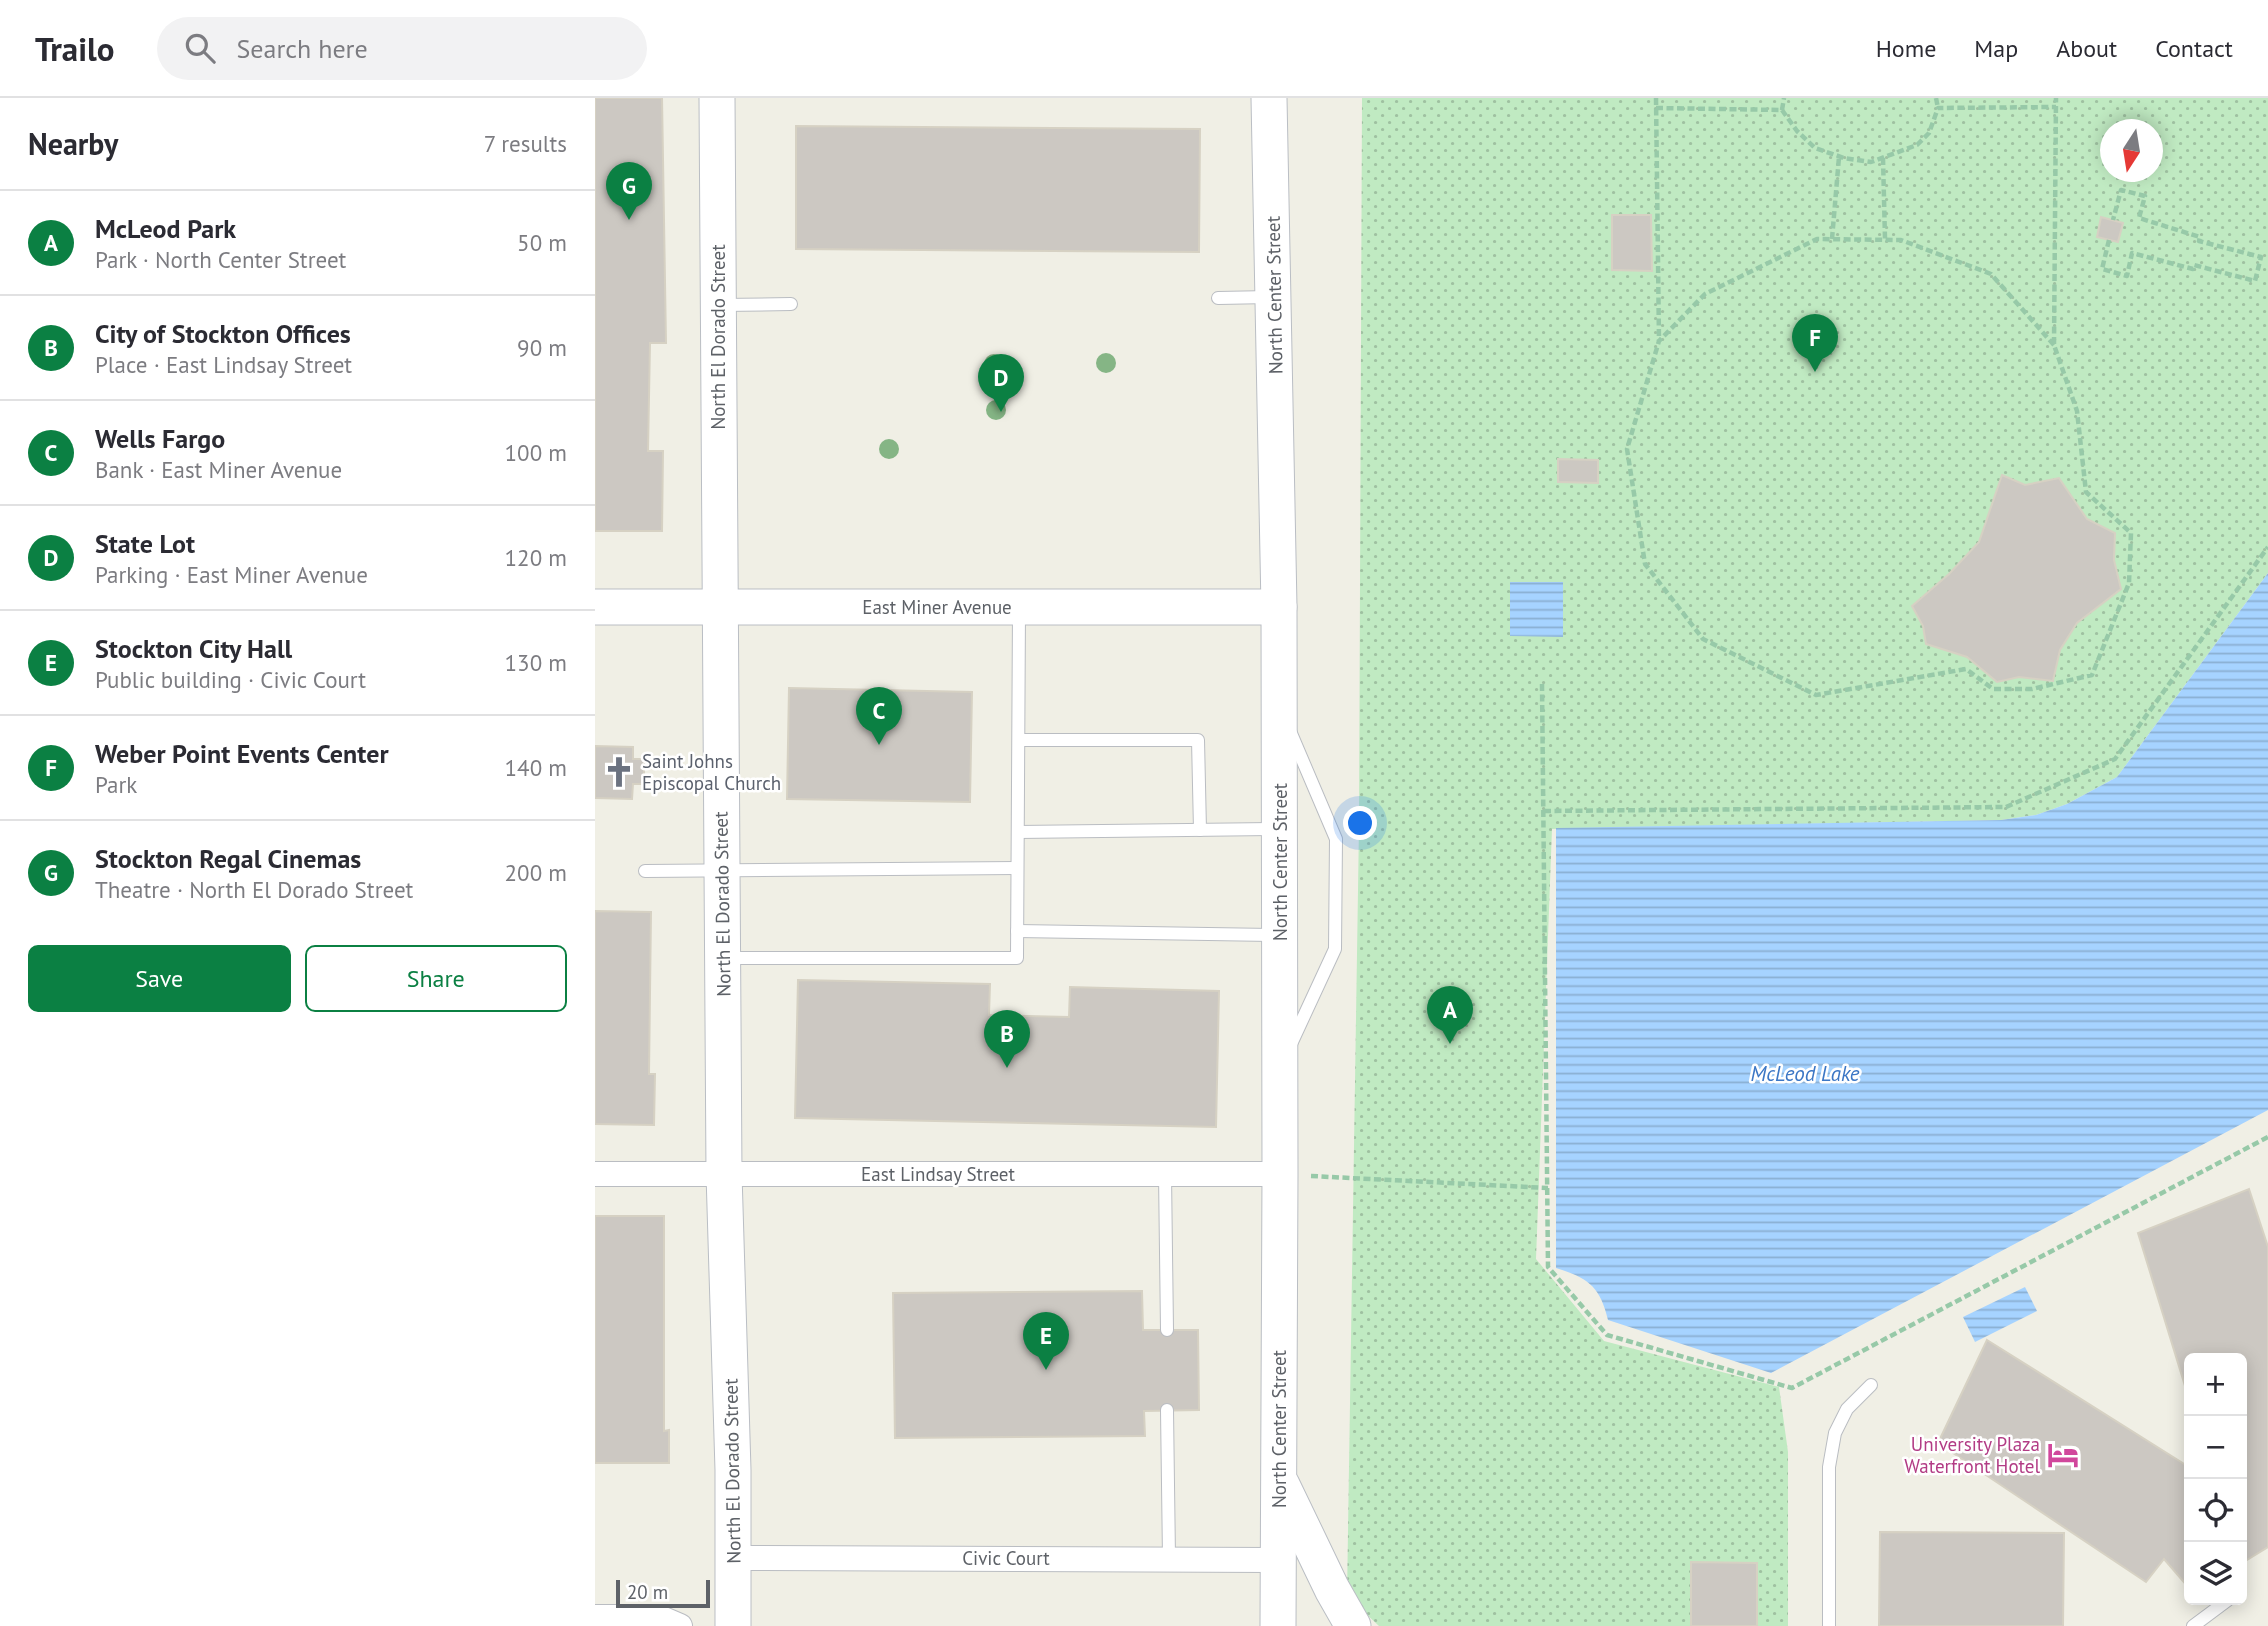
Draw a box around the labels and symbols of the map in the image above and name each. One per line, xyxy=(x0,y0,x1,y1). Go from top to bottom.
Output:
north arrow xyxy=(2100,119,2163,182)
pin: G xyxy=(606,162,652,220)
street label: North Center Street xyxy=(1261,215,1287,374)
street label: North El Dorado Street xyxy=(706,244,730,430)
pin: F xyxy=(1792,314,1838,372)
pin: D xyxy=(978,354,1024,412)
street label: East Miner Avenue xyxy=(862,595,1012,619)
pin: C xyxy=(856,687,902,745)
place label: Saint Johns Episcopal Church xyxy=(642,749,781,795)
church icon: Saint Johns Episcopal Church xyxy=(602,755,636,789)
street label: North Center Street xyxy=(1268,782,1292,941)
your location xyxy=(1343,806,1377,840)
street label: North El Dorado Street xyxy=(708,811,736,997)
pin: A xyxy=(1427,986,1473,1044)
pin: B xyxy=(984,1010,1030,1068)
water label: McLeod Lake xyxy=(1750,1060,1860,1087)
street label: East Lindsay Street xyxy=(861,1162,1015,1186)
pin: E xyxy=(1023,1312,1069,1370)
street label: North Center Street xyxy=(1267,1349,1291,1508)
street label: North El Dorado Street xyxy=(718,1378,746,1564)
place label: University Plaza Waterfront Hotel xyxy=(1904,1432,2040,1478)
hotel icon: University Plaza Waterfront Hotel xyxy=(2046,1438,2080,1472)
street label: Civic Court xyxy=(962,1546,1050,1570)
scale bar xyxy=(616,1577,711,1609)

